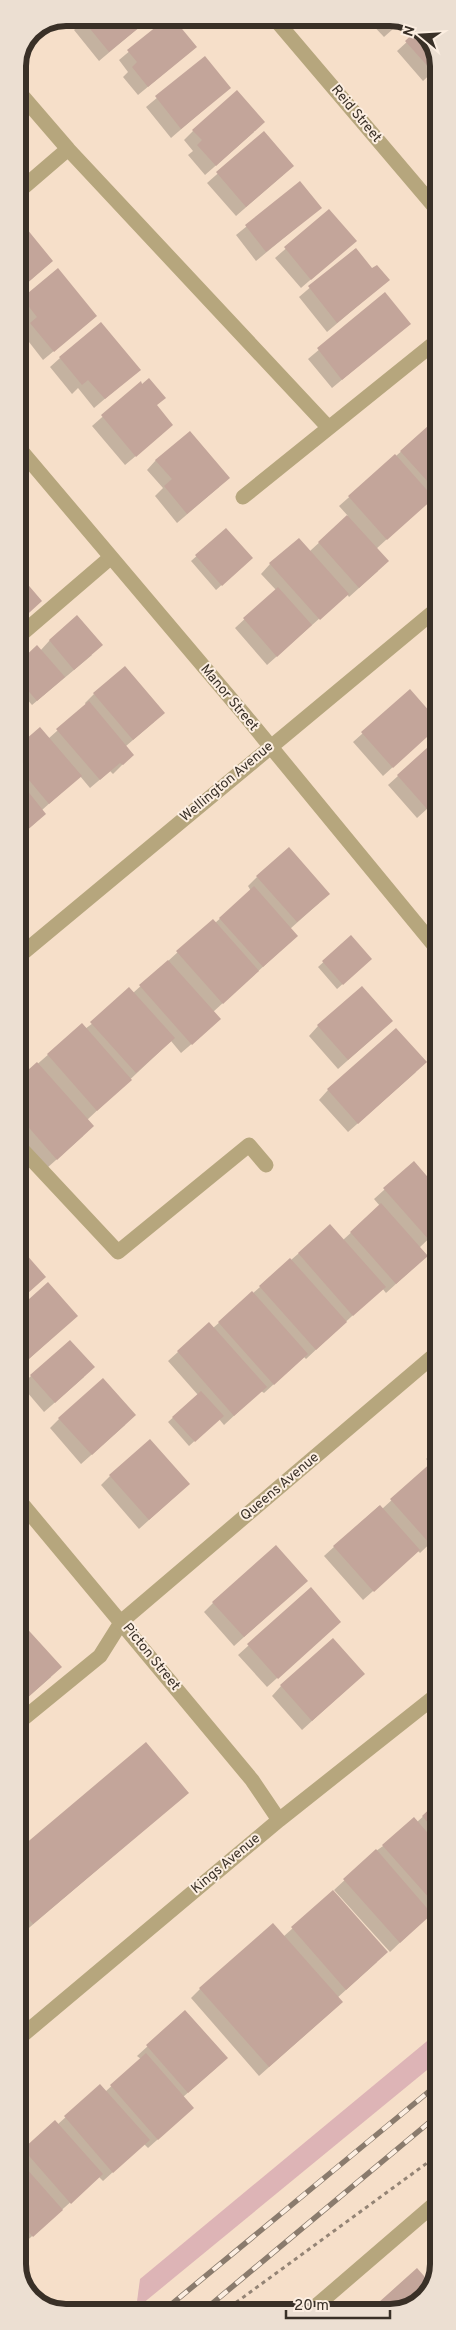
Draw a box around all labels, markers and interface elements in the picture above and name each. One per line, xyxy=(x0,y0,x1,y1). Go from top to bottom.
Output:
north arrow xyxy=(396,10,446,60)
text: N xyxy=(400,24,420,39)
street label: Reid Street xyxy=(327,82,385,146)
street label: Manor Street xyxy=(196,661,262,735)
street label: Wellington Avenue xyxy=(177,738,277,826)
street label: Queens Avenue xyxy=(237,1449,323,1525)
street label: Picton Street xyxy=(119,1620,183,1694)
street label: Kings Avenue xyxy=(188,1830,264,1898)
scale bar xyxy=(286,2288,390,2320)
text: 20 m xyxy=(294,2297,329,2316)

